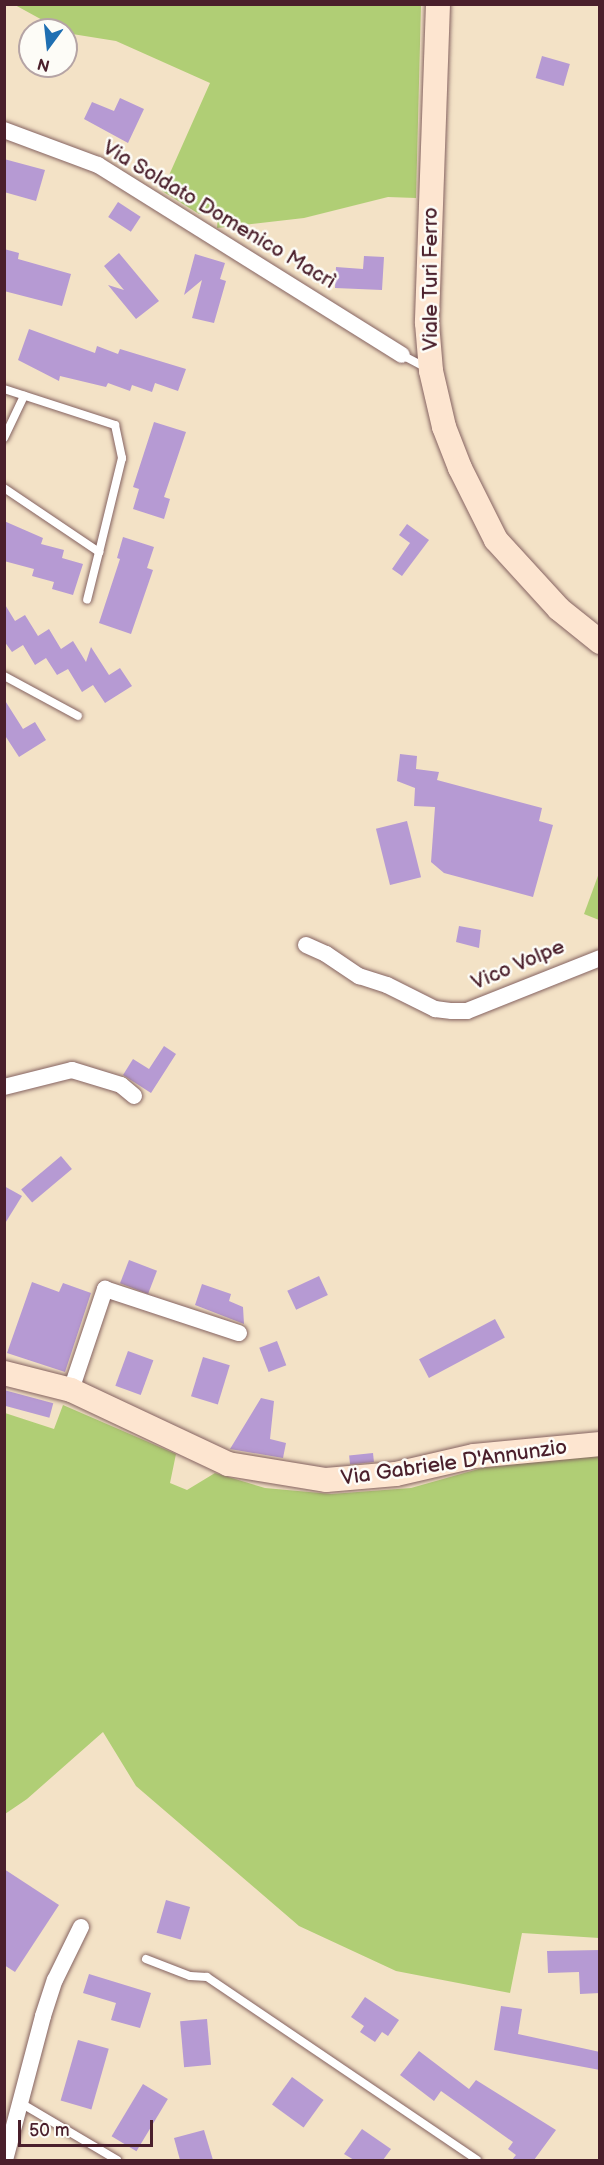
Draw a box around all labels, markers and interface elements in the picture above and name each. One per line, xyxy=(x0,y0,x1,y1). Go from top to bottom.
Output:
north arrow xyxy=(18,18,78,78)
text: N xyxy=(35,53,52,75)
street label: Via Soldato Domenico Macrì xyxy=(98,135,340,295)
street label: Viale Turi Ferro xyxy=(418,207,444,351)
street label: Vico Volpe xyxy=(467,934,569,996)
street label: Via Gabriele D'Annunzio xyxy=(339,1435,569,1491)
scale bar xyxy=(21,2108,156,2146)
text: 50 m xyxy=(29,2120,70,2141)

